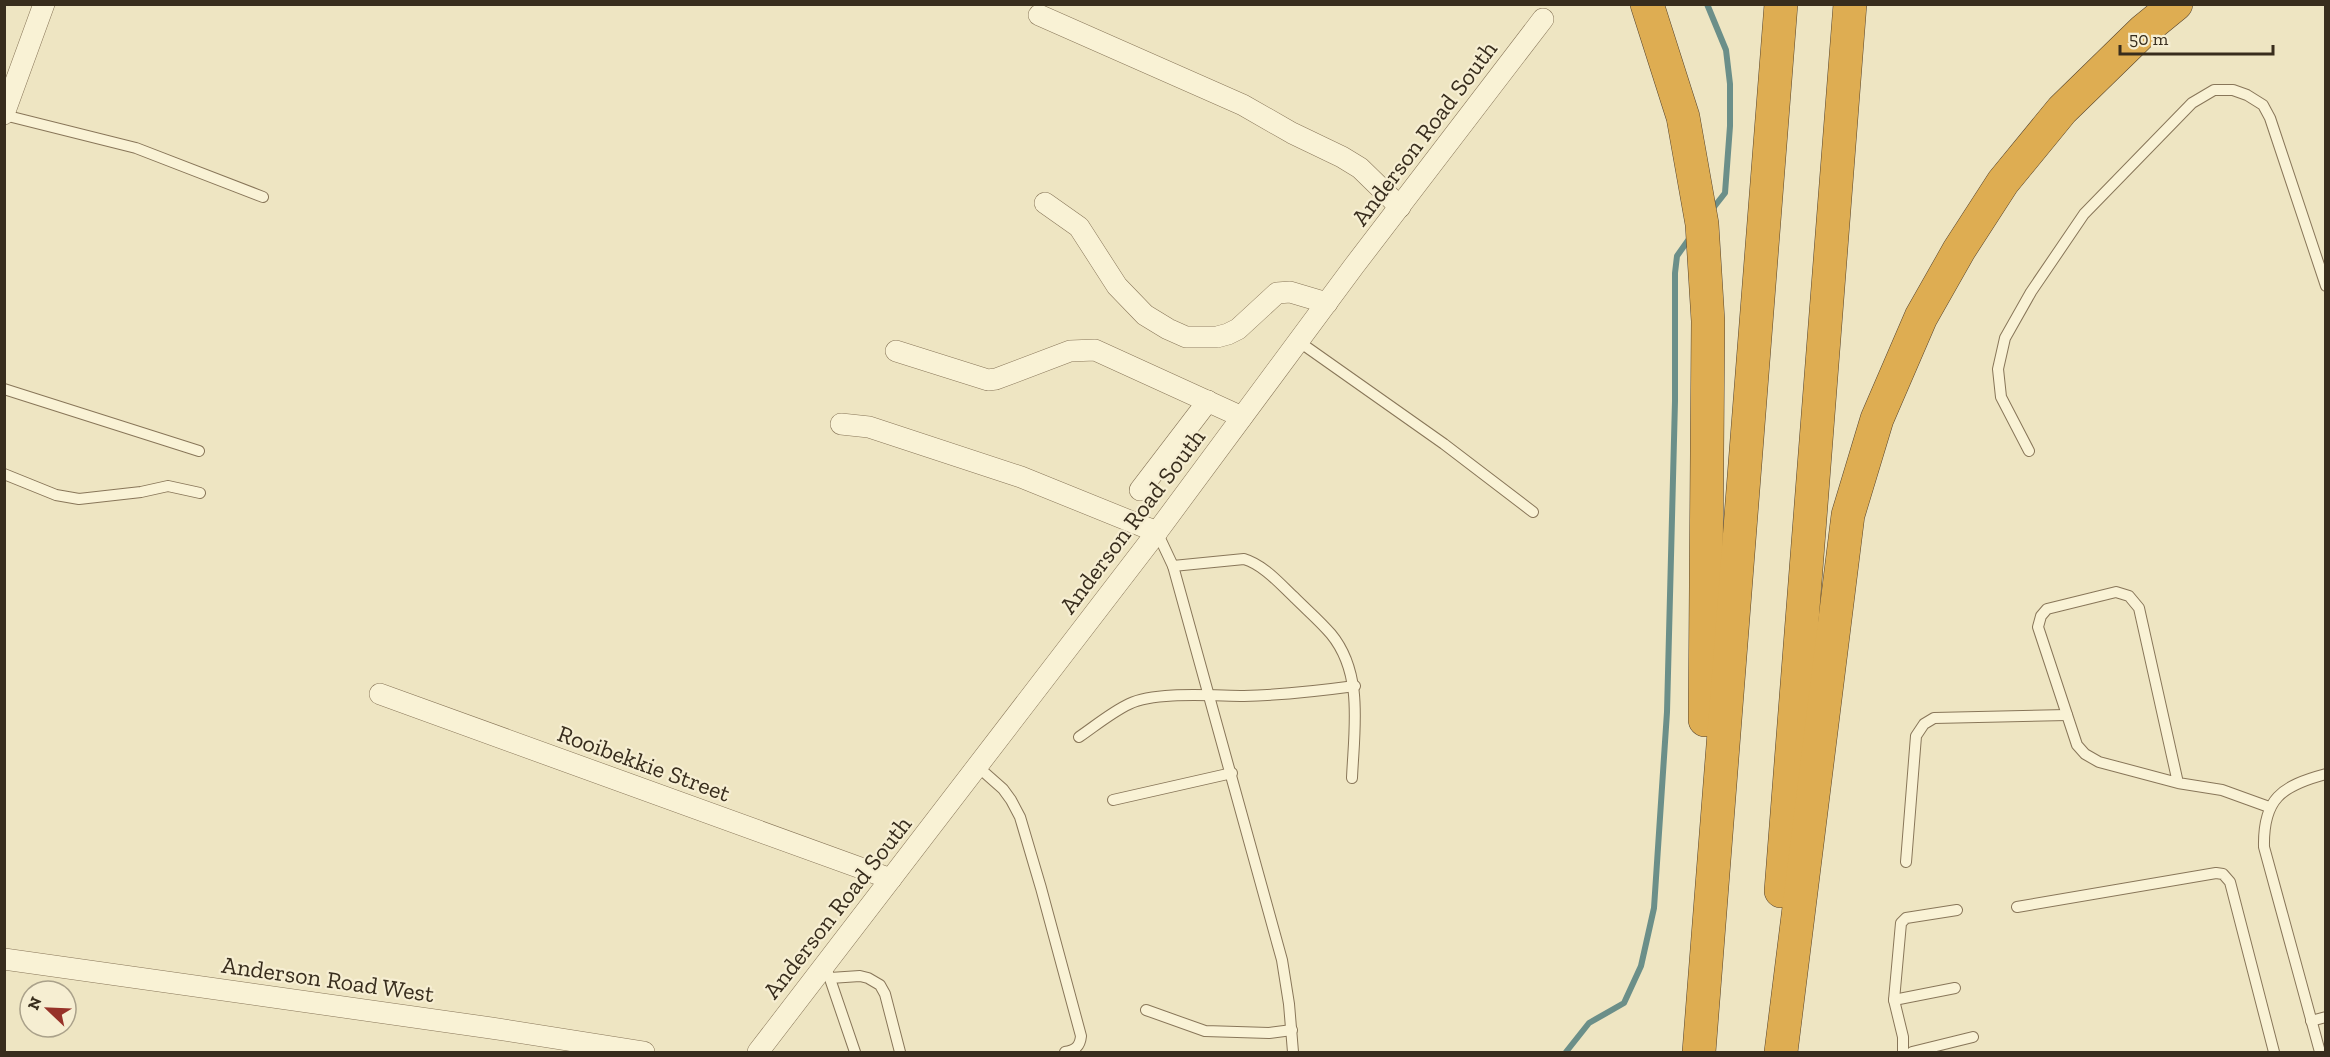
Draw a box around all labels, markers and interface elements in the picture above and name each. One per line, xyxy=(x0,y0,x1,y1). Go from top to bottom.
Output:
scale bar xyxy=(2120,18,2273,56)
text: 50 m xyxy=(2129,28,2169,50)
street label: Anderson Road South xyxy=(1345,34,1503,231)
street label: Anderson Road South xyxy=(1053,422,1211,619)
street label: Rooibekkie Street xyxy=(554,718,734,808)
street label: Anderson Road South xyxy=(757,809,918,1004)
street label: Anderson Road West xyxy=(220,950,436,1008)
north arrow xyxy=(18,979,78,1039)
text: N xyxy=(24,994,46,1013)

